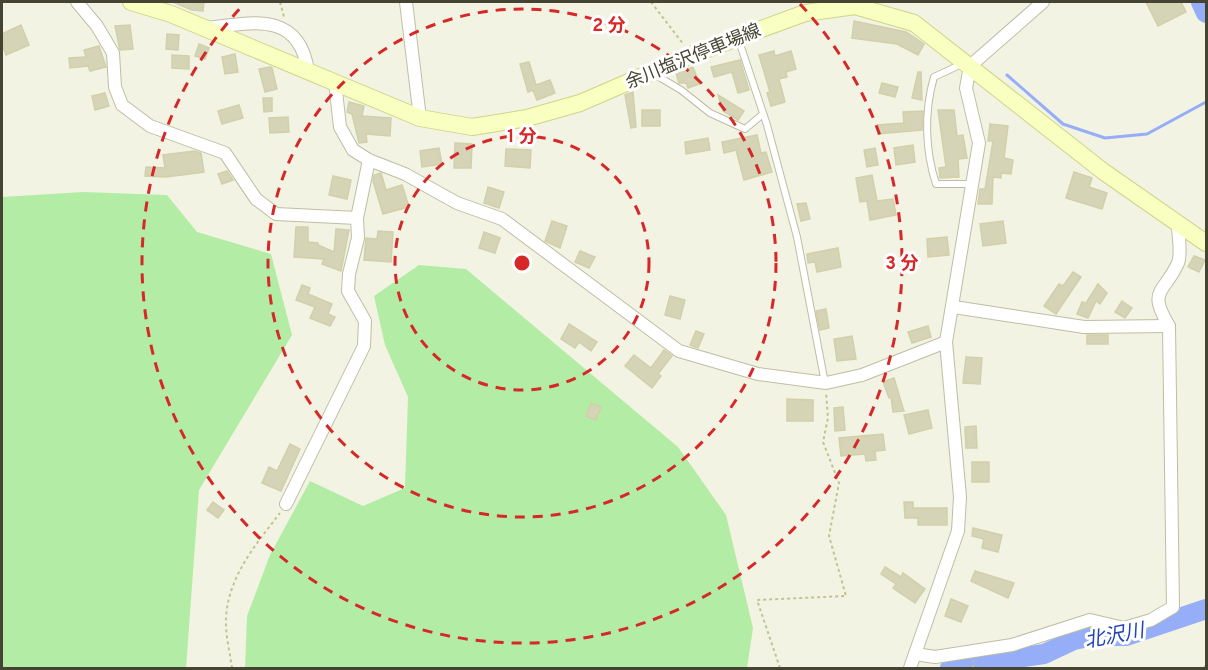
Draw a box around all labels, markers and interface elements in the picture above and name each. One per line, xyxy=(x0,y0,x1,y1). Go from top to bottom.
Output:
text: 2 分 xyxy=(592,15,626,38)
street label: 余川塩沢停車場線 xyxy=(622,20,765,95)
text: 1 分 xyxy=(507,126,537,149)
centre of rings xyxy=(512,253,532,273)
text: 3 分 xyxy=(885,253,919,276)
water label: 北沢川 xyxy=(1082,618,1148,655)

